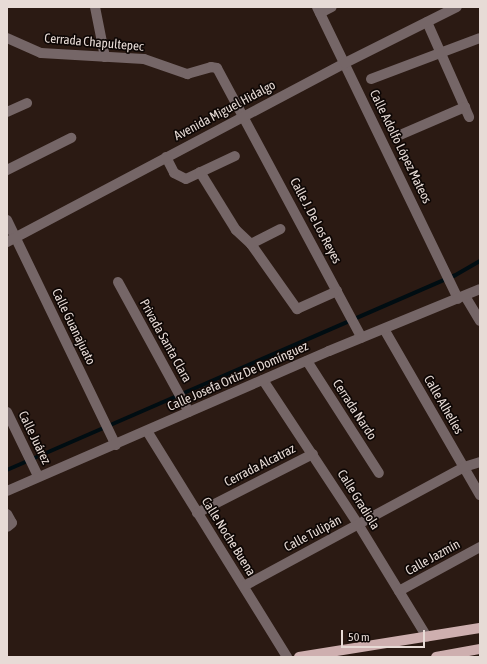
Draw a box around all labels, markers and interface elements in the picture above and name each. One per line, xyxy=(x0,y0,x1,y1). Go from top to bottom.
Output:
street label: Cerrada Chapultepec xyxy=(44,31,144,55)
street label: Avenida Miguel Hidalgo xyxy=(171,78,279,144)
street label: Calle Adolfo López Mateos xyxy=(366,88,434,206)
street label: Calle J. De Los Reyes xyxy=(286,175,344,267)
street label: Calle Guanajuato xyxy=(48,286,98,368)
street label: Privada Santa Clara xyxy=(136,297,194,385)
street label: Calle Josefa Ortiz De Domínguez xyxy=(165,339,311,415)
street label: Calle Alhelíes xyxy=(420,373,466,437)
street label: Cerrada Nardo xyxy=(329,377,379,443)
street label: Calle Juárez xyxy=(14,409,54,467)
street label: Cerrada Alcatraz xyxy=(222,441,298,491)
street label: Calle Gradiola xyxy=(333,467,383,533)
street label: Calle Noche Buena xyxy=(198,495,258,579)
street label: Calle Tulipán xyxy=(282,512,344,556)
street label: Calle Jazmín xyxy=(403,537,463,579)
scale bar xyxy=(343,622,427,648)
text: 50 m xyxy=(348,630,370,644)

